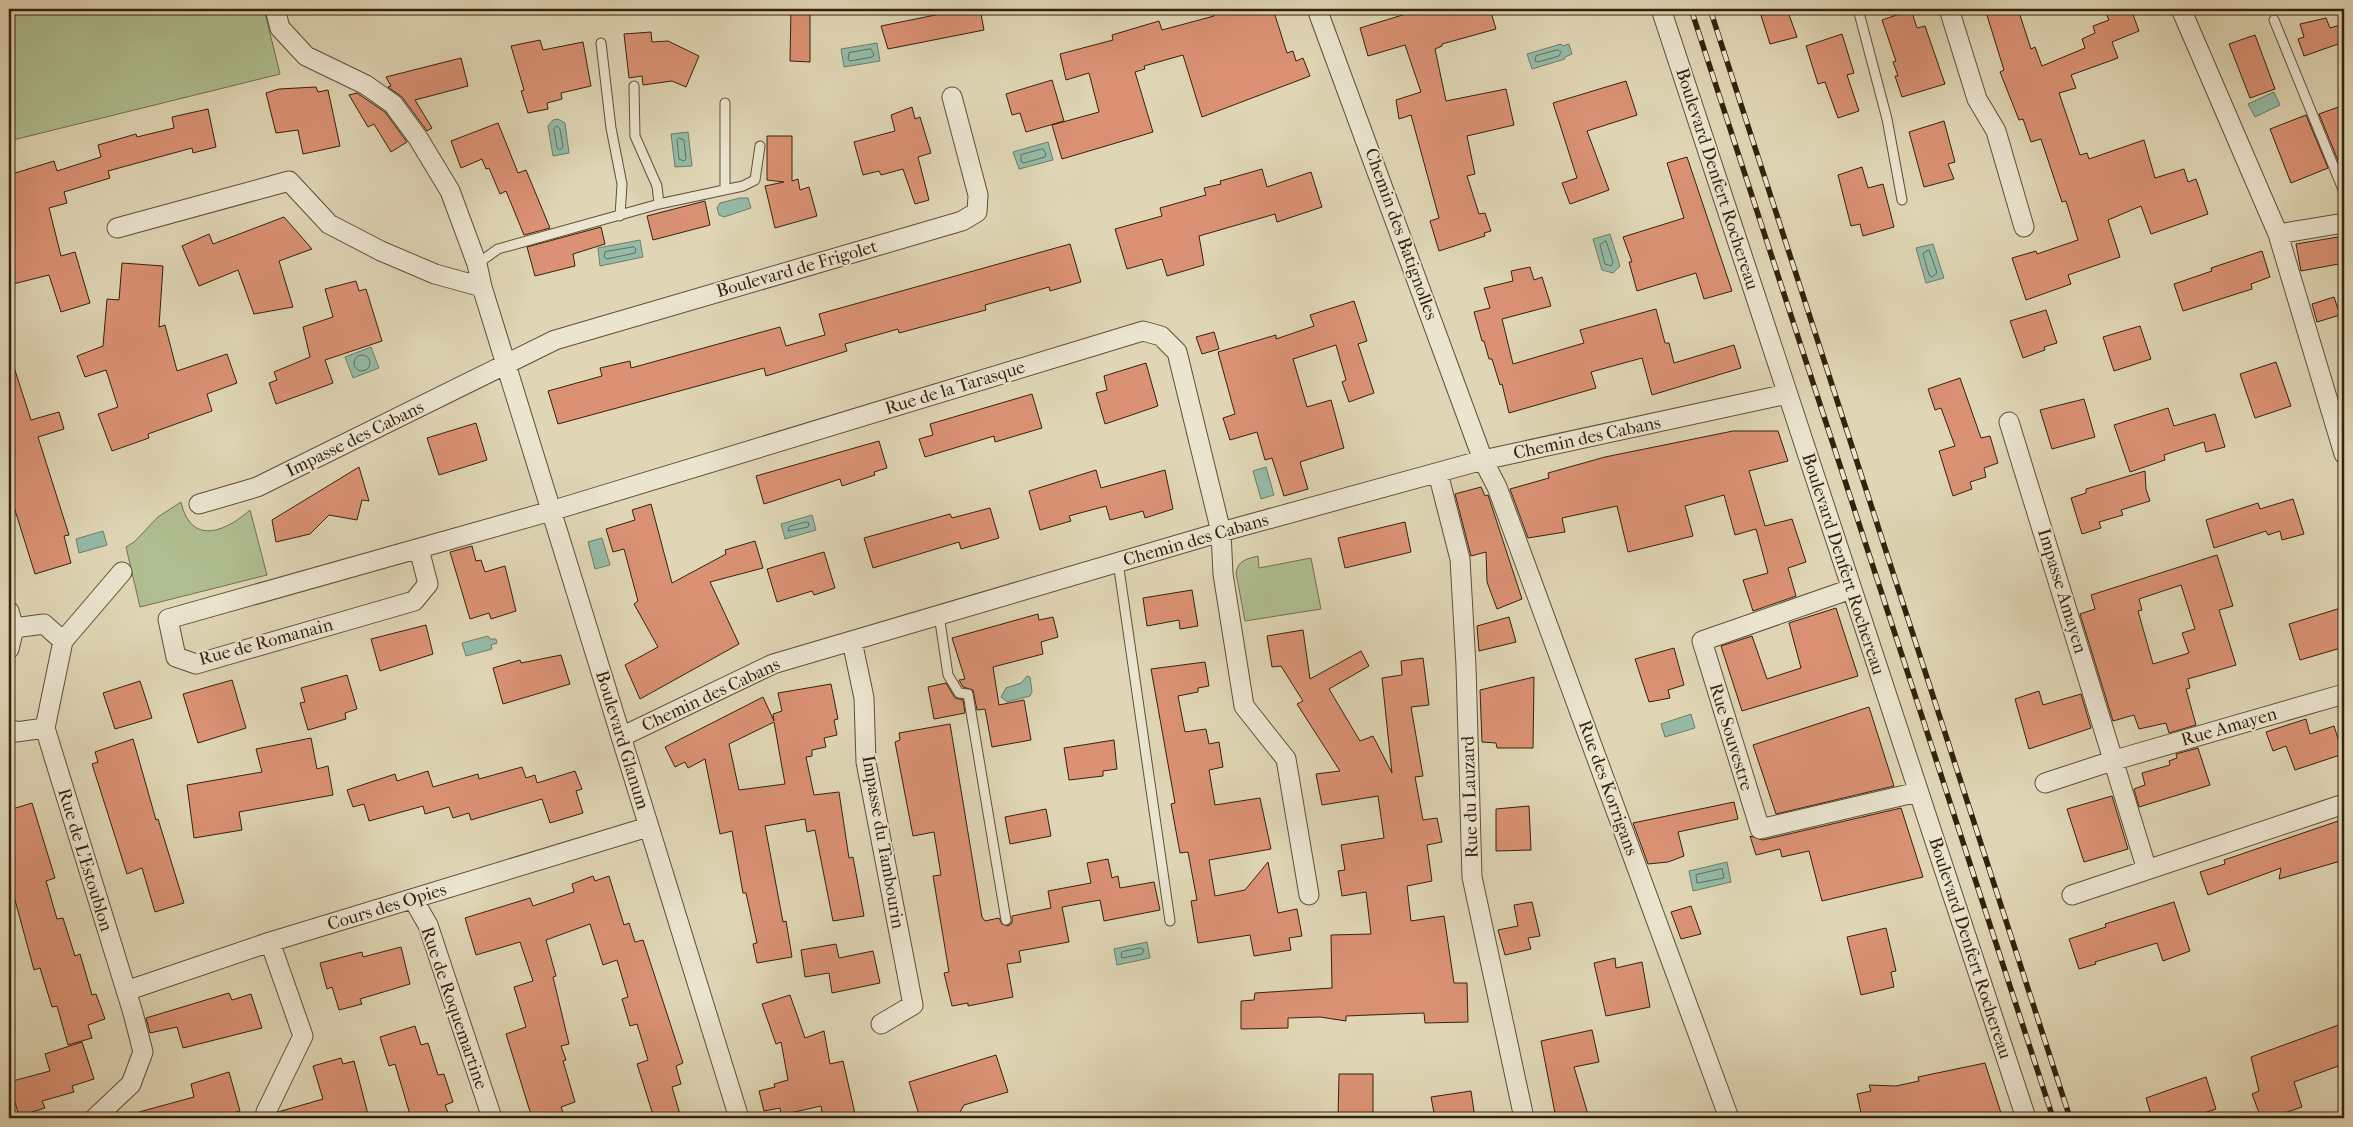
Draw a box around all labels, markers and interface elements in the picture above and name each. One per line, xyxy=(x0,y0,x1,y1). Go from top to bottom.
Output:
street label: Boulevard Denfert Rochereau xyxy=(1671,65,1763,293)
street label: Chemin des Batignolles xyxy=(1360,145,1442,323)
street label: Boulevard de Frigolet xyxy=(714,236,880,302)
street label: Rue de la Tarasque xyxy=(882,357,1028,419)
street label: Impasse des Cabans xyxy=(283,396,428,481)
street label: Chemin des Cabans xyxy=(1511,412,1663,464)
street label: Boulevard Denfert Rochereau xyxy=(1797,450,1889,678)
street label: Chemin des Cabans xyxy=(1121,509,1271,571)
street label: Impasse Amayen xyxy=(2033,526,2091,656)
street label: Rue de Romanain xyxy=(197,614,336,670)
street label: Chemin des Cabans xyxy=(639,654,784,736)
street label: Boulevard Glanum xyxy=(591,668,653,812)
street label: Rue Souvestre xyxy=(1705,681,1757,793)
street label: Rue Amayen xyxy=(2179,703,2280,751)
street label: Rue des Korrigans xyxy=(1574,718,1642,859)
street label: Rue du Lauzard xyxy=(1457,735,1483,858)
street label: Impasse du Tambourin xyxy=(857,754,909,931)
street label: Rue de L'Estoublon xyxy=(53,786,117,935)
street label: Boulevard Denfert Rochereau xyxy=(1924,834,2016,1062)
street label: Cours des Opies xyxy=(325,879,449,935)
street label: Rue de Roquemartine xyxy=(416,924,492,1092)

